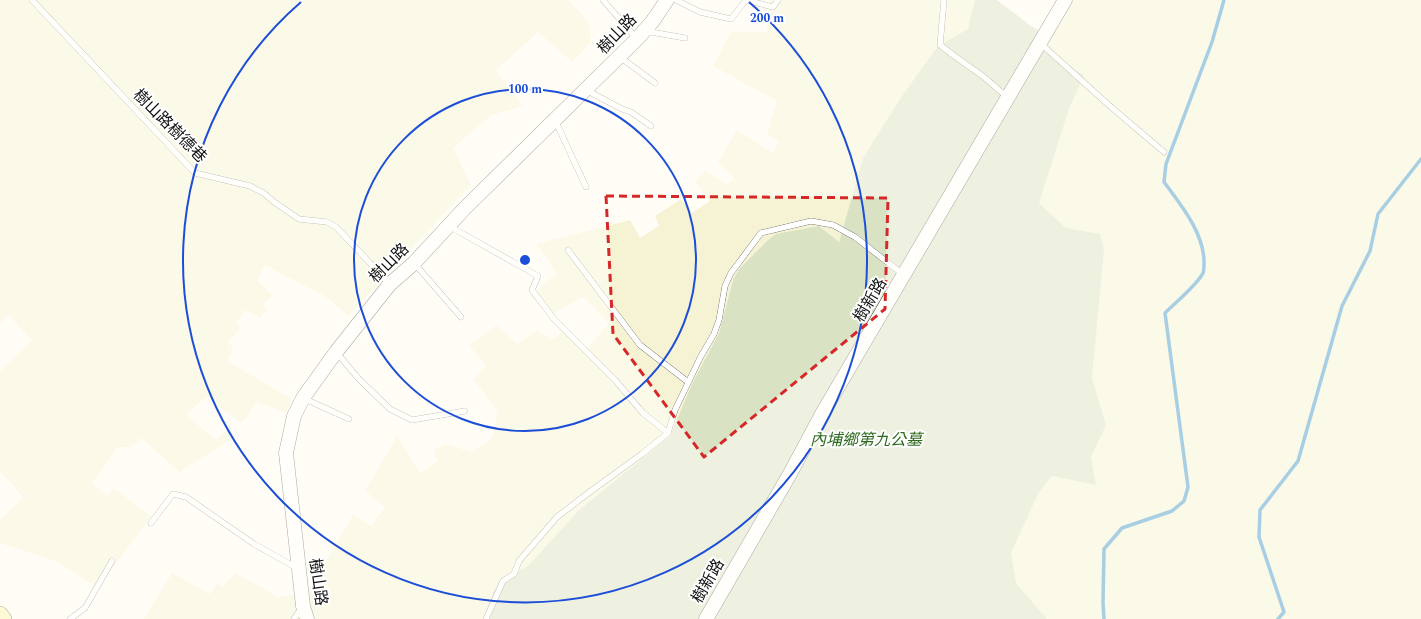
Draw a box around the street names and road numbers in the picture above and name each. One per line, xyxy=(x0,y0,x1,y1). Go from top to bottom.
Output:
street label: 樹山路 xyxy=(592,8,642,60)
street label: 樹山路樹德巷 xyxy=(128,84,212,168)
street label: 樹山路 xyxy=(364,238,414,288)
street label: 樹新路 xyxy=(847,273,893,327)
street label: 樹新路 xyxy=(686,554,730,608)
street label: 樹山路 xyxy=(303,557,333,607)

